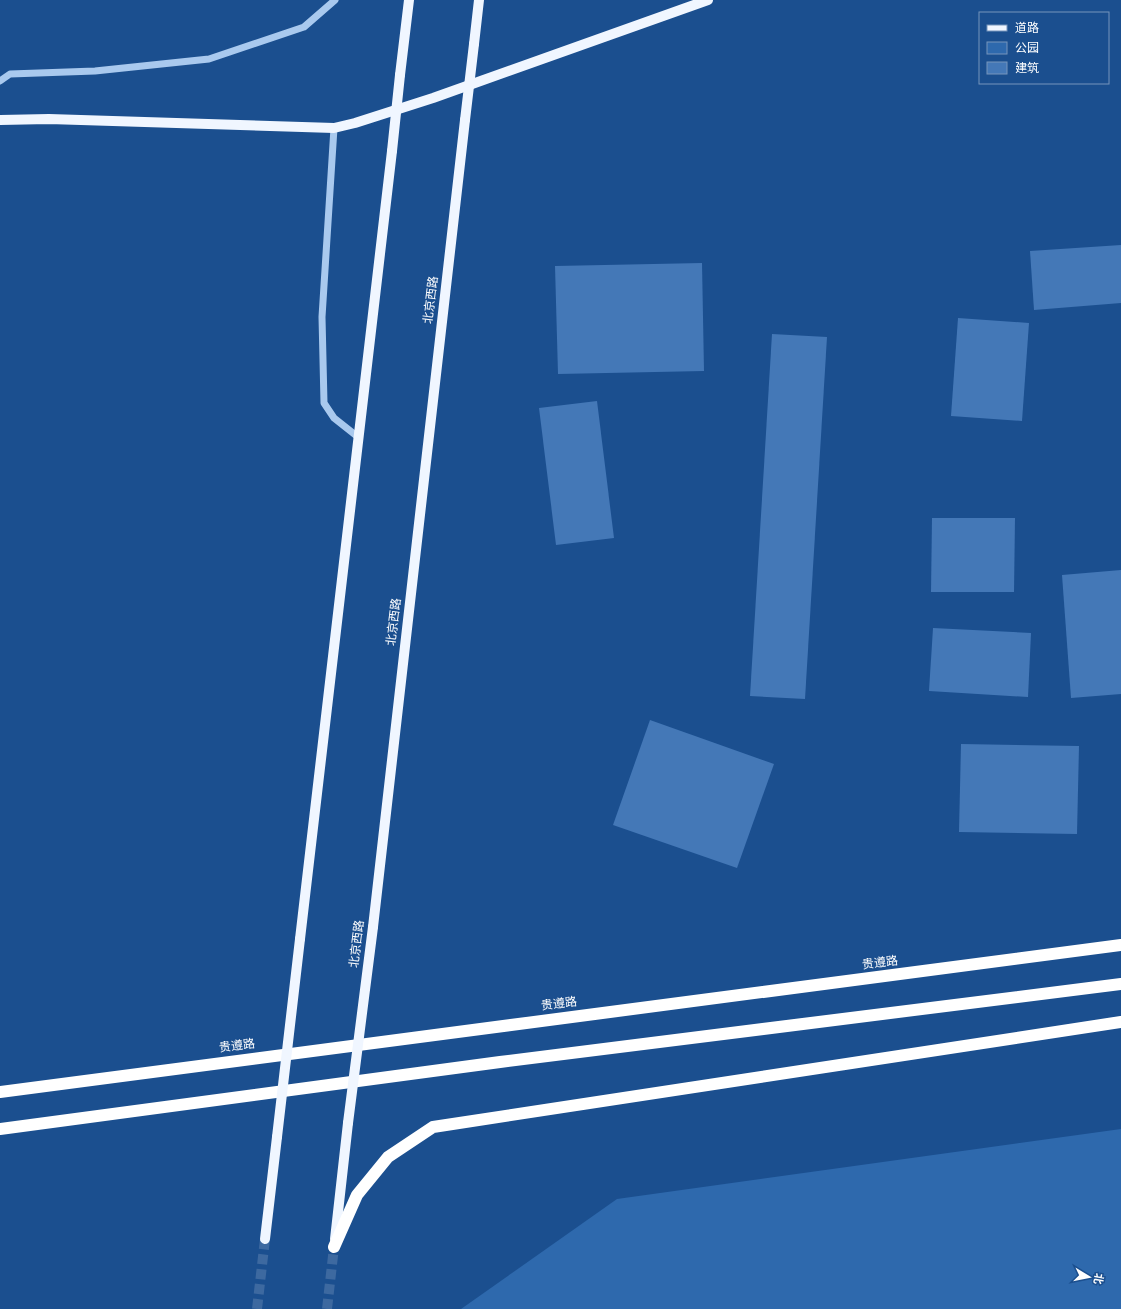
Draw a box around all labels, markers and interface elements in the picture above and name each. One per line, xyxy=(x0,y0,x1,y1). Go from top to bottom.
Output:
legend xyxy=(979,12,1109,84)
text: 道路 xyxy=(1015,21,1039,36)
text: 公园 xyxy=(1015,41,1039,56)
text: 建筑 xyxy=(1015,61,1039,76)
street label: 北京西路 xyxy=(421,275,441,325)
street label: 北京西路 xyxy=(384,597,404,647)
street label: 北京西路 xyxy=(347,919,367,969)
street label: 贵遵路 xyxy=(861,953,899,973)
street label: 贵遵路 xyxy=(540,994,578,1014)
street label: 贵遵路 xyxy=(218,1036,256,1056)
north arrow xyxy=(1069,1257,1109,1297)
text: 北 xyxy=(1091,1272,1106,1285)

